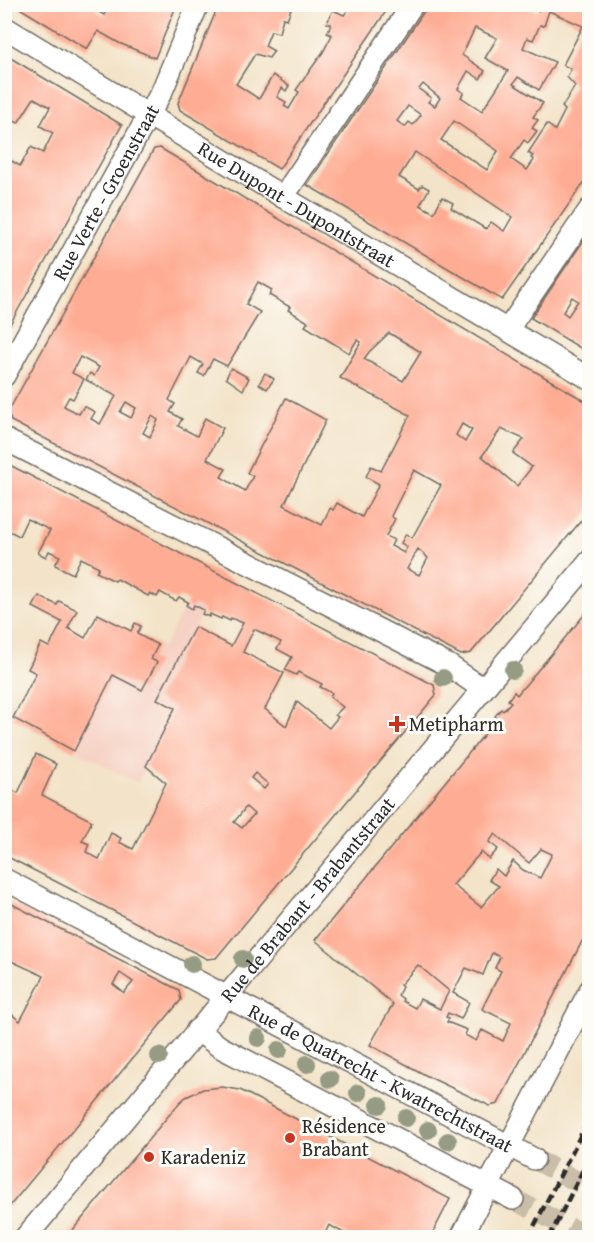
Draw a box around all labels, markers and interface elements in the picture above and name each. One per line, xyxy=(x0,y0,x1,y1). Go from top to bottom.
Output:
street label: Rue Verte - Groenstraat xyxy=(45,99,166,285)
street label: Rue Dupont - Dupontstraat xyxy=(193,133,401,274)
place label: Metipharm xyxy=(409,709,504,738)
marker: Metipharm xyxy=(390,717,404,731)
street label: Rue de Brabant - Brabantstraat xyxy=(213,790,401,1008)
street label: Rue de Quatrecht - Kwatrechtstraat xyxy=(243,996,518,1159)
place label: Résidence Brabant xyxy=(302,1111,386,1163)
marker: Résidence Brabant xyxy=(283,1131,297,1145)
place label: Karadeniz xyxy=(161,1142,246,1171)
marker: Karadeniz xyxy=(142,1150,156,1164)

